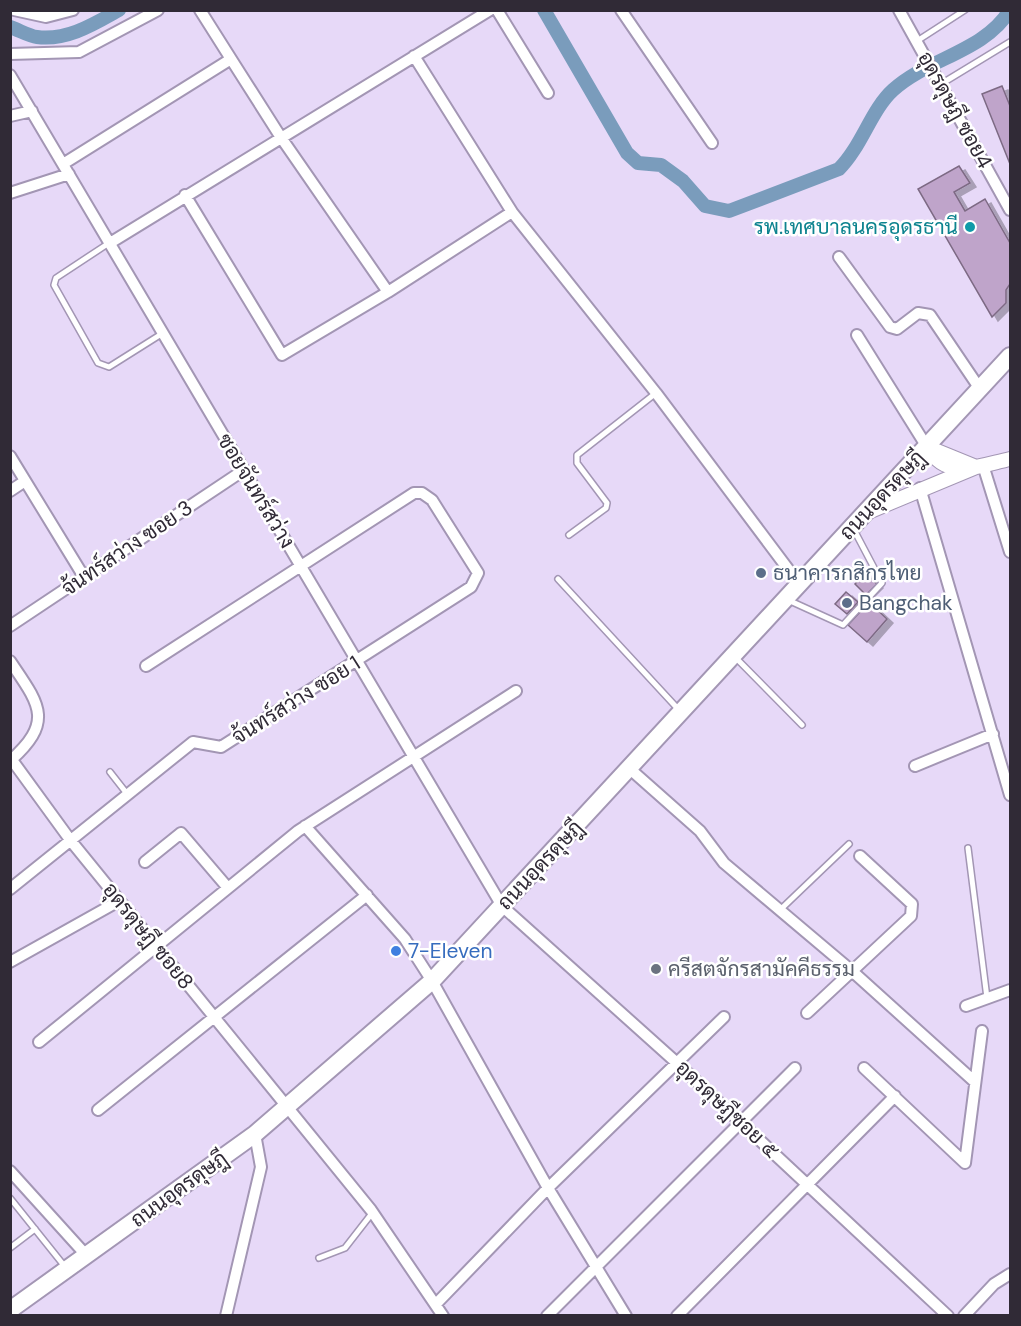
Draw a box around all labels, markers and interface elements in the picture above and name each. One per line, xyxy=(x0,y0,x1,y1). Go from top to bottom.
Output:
street label: อุดรดุษฎี ซอย4 xyxy=(911,46,999,174)
place label: รพ.เทศบาลนครอุดรธานี xyxy=(754,213,958,241)
marker: รพ.เทศบาลนครอุดรธานี xyxy=(963,220,977,234)
street label: ซอยจันทร์สว่าง xyxy=(211,429,301,553)
street label: ถนนอุดรดุษฎี xyxy=(833,444,931,546)
street label: จ้นทร์สว่าง ซอย 3 xyxy=(56,494,198,602)
place label: ธนาคารกสิกรไทย xyxy=(773,559,922,587)
marker: ธนาคารกสิกรไทย xyxy=(754,566,768,580)
place label: Bangchak xyxy=(859,589,953,617)
marker: Bangchak xyxy=(840,596,854,610)
street label: จ้นทร์สว่าง ซอย 1 xyxy=(226,649,366,751)
street label: ถนนอุดรดุษฎี xyxy=(491,814,589,916)
street label: อุดรดุษฎี ซอย8 xyxy=(96,877,200,995)
place label: 7-Eleven xyxy=(408,937,492,965)
marker: 7-Eleven xyxy=(389,944,403,958)
place label: ครีสตจักรสามัคคีธรรม xyxy=(668,955,855,983)
marker: ครีสตจักรสามัคคีธรรม xyxy=(649,962,663,976)
street label: อุดรดุษฎีซอย ๕ xyxy=(669,1054,785,1165)
street label: ถนนอุดรดุษฎี xyxy=(125,1144,233,1234)

